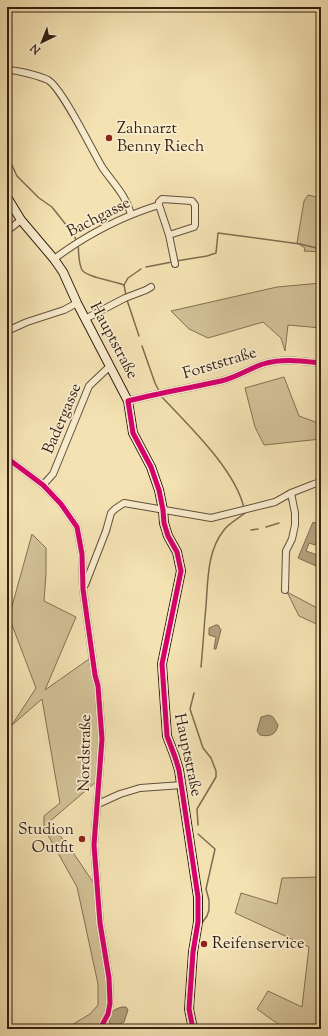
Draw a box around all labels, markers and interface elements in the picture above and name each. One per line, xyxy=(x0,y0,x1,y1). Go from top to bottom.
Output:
north arrow xyxy=(22,22,62,62)
text: N xyxy=(27,40,45,58)
place label: Zahnarzt Benny Riech xyxy=(117,118,205,159)
marker: Zahnarzt Benny Riech xyxy=(104,133,114,143)
street label: Bachgasse xyxy=(63,192,135,244)
street label: Hauptstraße xyxy=(83,298,143,384)
street label: Forststraße xyxy=(180,342,260,386)
street label: Badergasse xyxy=(38,380,88,458)
street label: Hauptstraße xyxy=(167,711,207,799)
street label: Nordstraße xyxy=(74,714,98,792)
place label: Studion Outfit xyxy=(18,819,75,860)
marker: Studion Outfit xyxy=(77,834,87,844)
place label: Reifenservice xyxy=(212,933,304,956)
marker: Reifenservice xyxy=(199,939,209,949)

